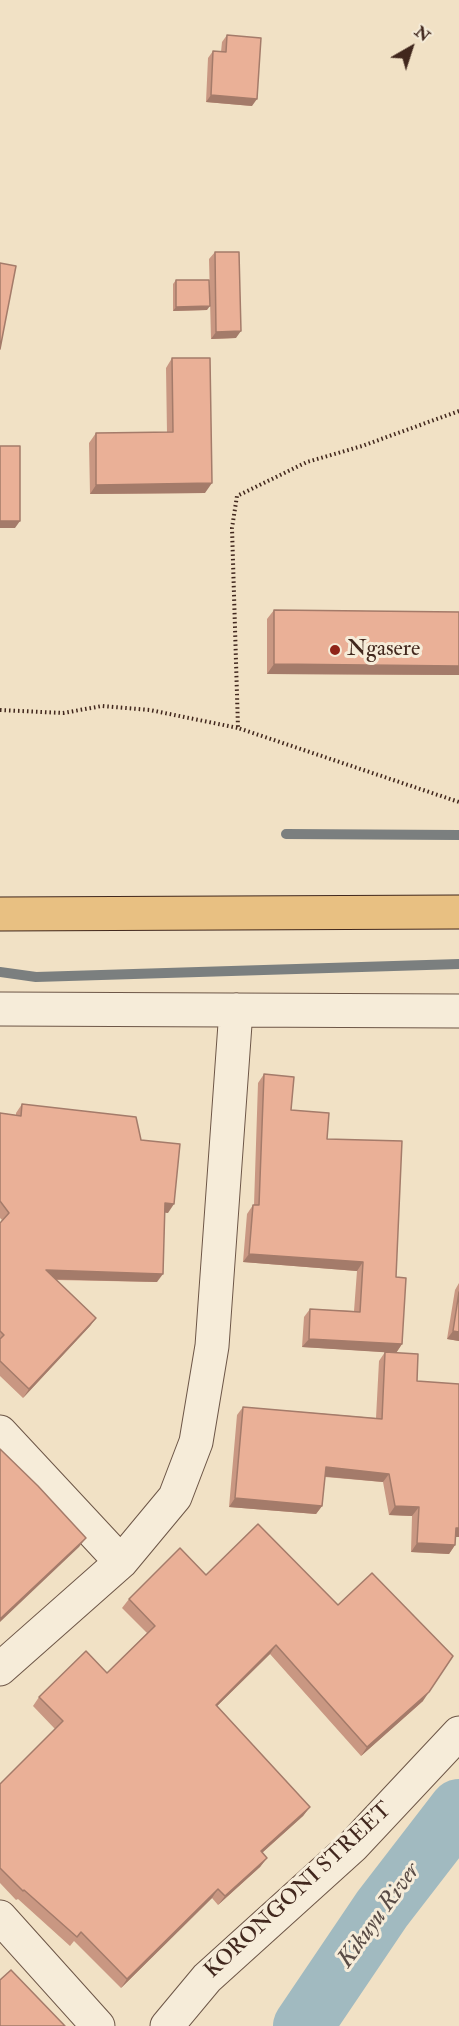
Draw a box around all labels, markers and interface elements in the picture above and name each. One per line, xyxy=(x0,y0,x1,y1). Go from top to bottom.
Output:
north arrow xyxy=(381,18,441,78)
text: N xyxy=(410,22,434,46)
place label: Ngasere xyxy=(347,637,420,663)
marker: Ngasere xyxy=(328,643,342,657)
street label: KORONGONI STREET xyxy=(200,1797,398,1985)
water label: Kikuyu River xyxy=(332,1858,428,1974)

